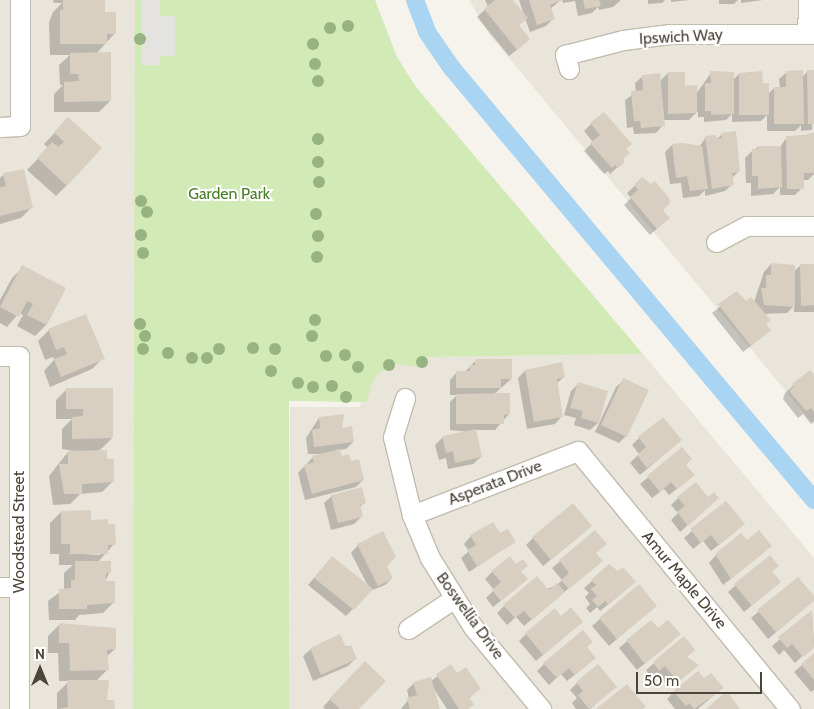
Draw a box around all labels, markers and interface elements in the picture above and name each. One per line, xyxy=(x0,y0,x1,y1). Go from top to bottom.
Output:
street label: Ipswich Way xyxy=(639,25,723,49)
park label: Garden Park xyxy=(188,184,270,204)
street label: Asperata Drive xyxy=(446,456,544,510)
street label: Woodstead Street xyxy=(9,471,29,593)
street label: Amur Maple Drive xyxy=(638,527,730,633)
street label: Boswellia Drive xyxy=(432,569,508,663)
north arrow xyxy=(15,644,65,694)
text: N xyxy=(35,645,45,663)
scale bar xyxy=(639,662,765,694)
text: 50 m xyxy=(644,672,679,690)

